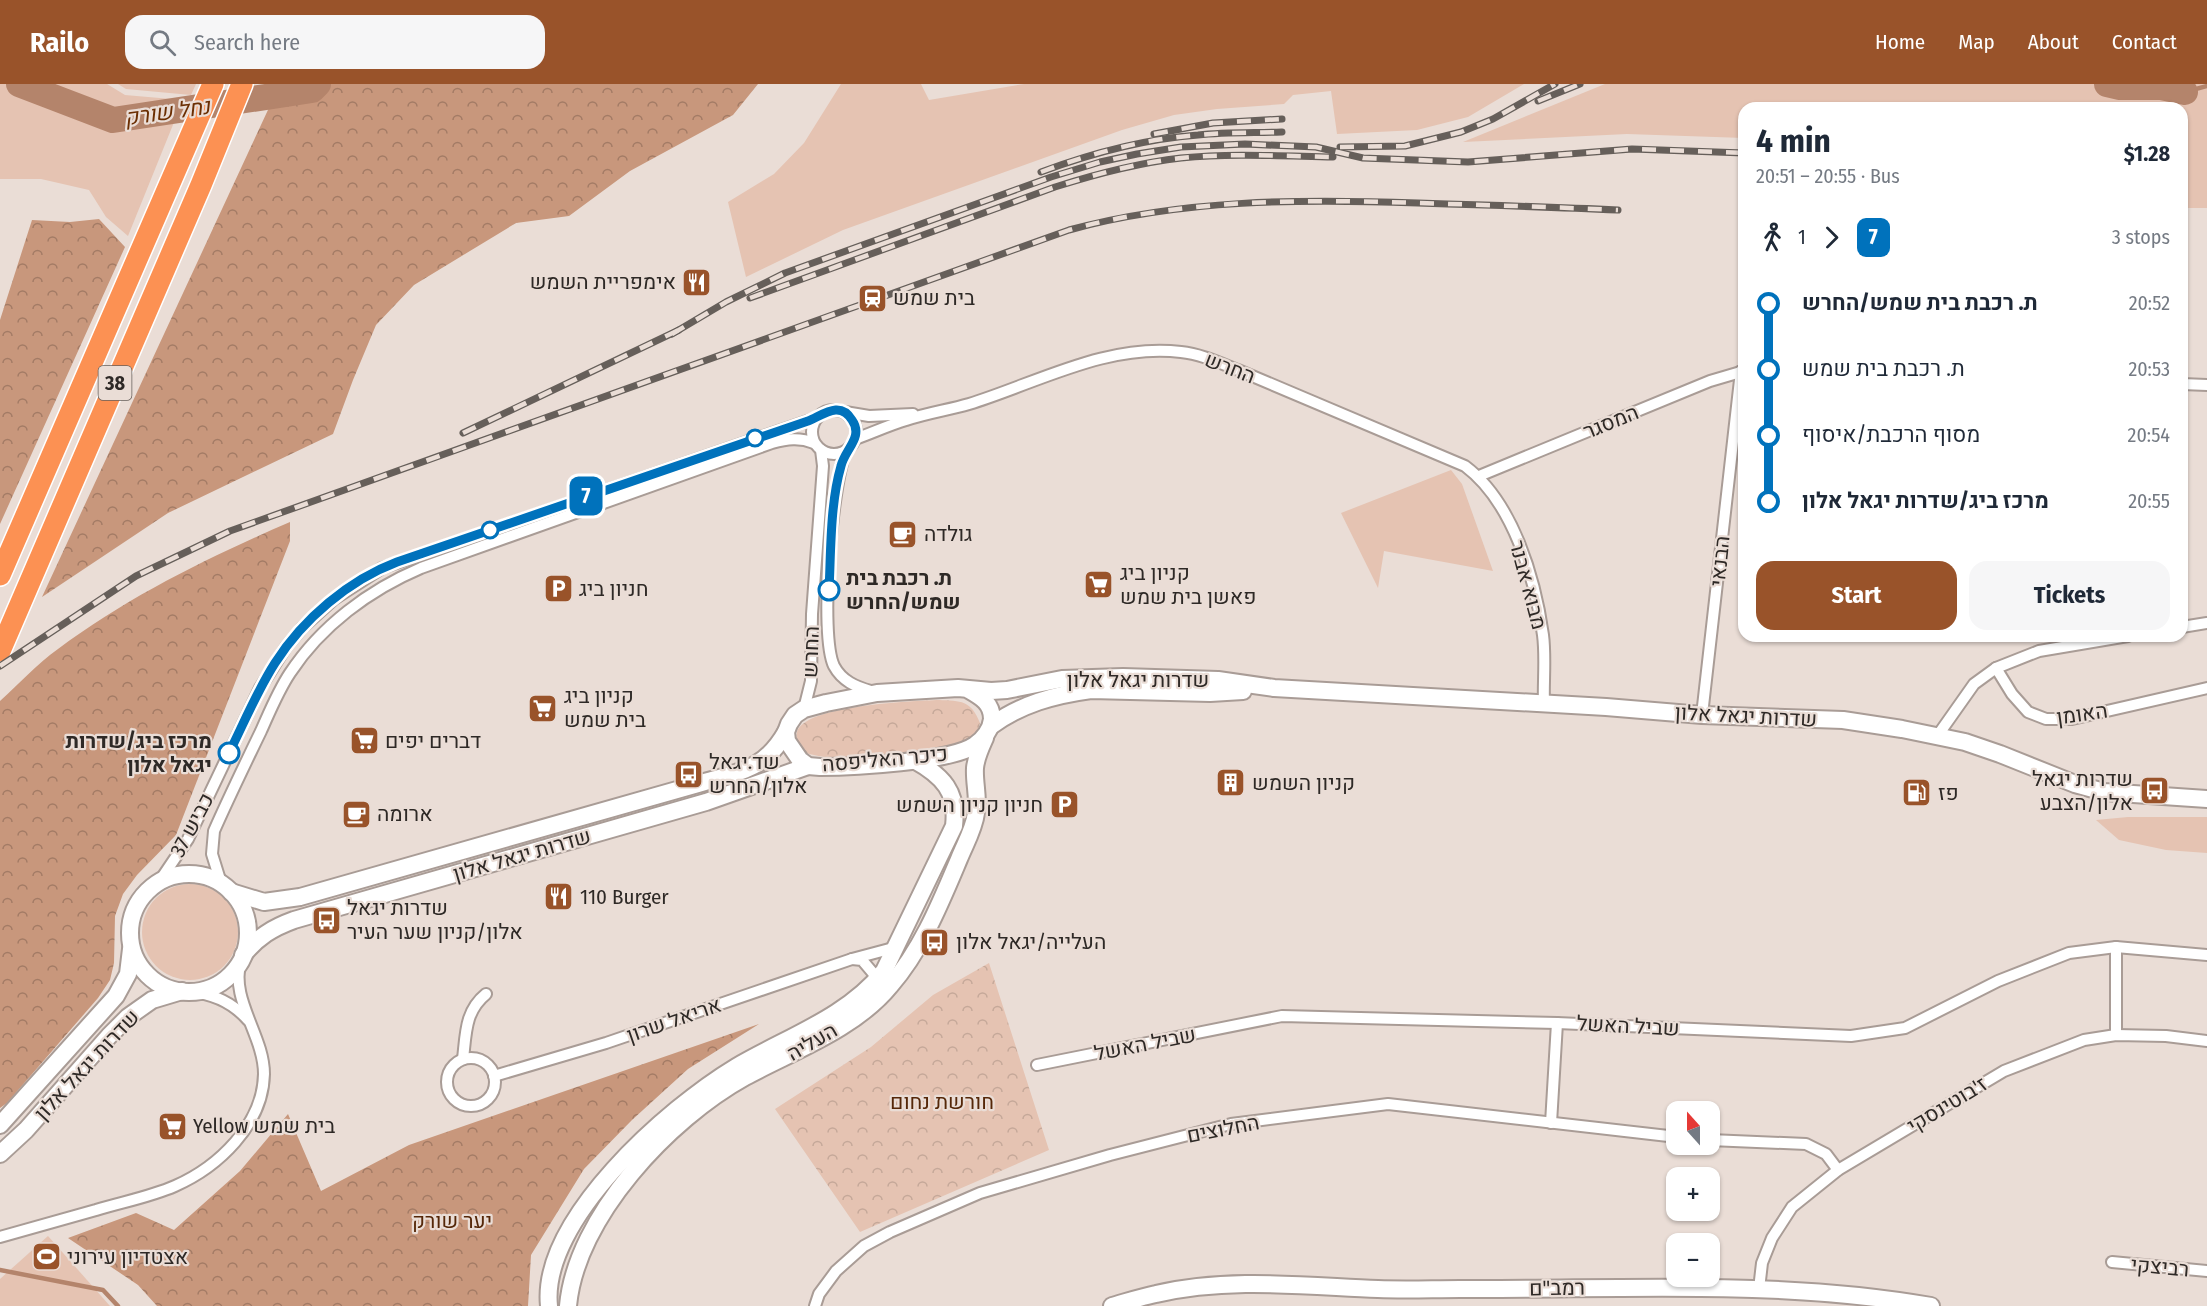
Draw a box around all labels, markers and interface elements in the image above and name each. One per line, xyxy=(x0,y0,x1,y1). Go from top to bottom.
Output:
search box xyxy=(125,15,545,69)
text: Railo xyxy=(30,26,89,59)
icon: search xyxy=(146,26,179,59)
text: Search here xyxy=(194,29,300,56)
text: Home xyxy=(1875,29,1925,55)
text: Map xyxy=(1958,29,1995,55)
text: About xyxy=(2028,29,2079,55)
text: Contact xyxy=(2112,29,2177,55)
water label: נחל שורק xyxy=(122,92,214,131)
text: 4 min xyxy=(1756,121,1831,161)
text: $1.28 xyxy=(2124,140,2170,167)
text: 20:51 – 20:55 · Bus xyxy=(1756,164,1900,188)
icon: walk xyxy=(1756,221,1789,254)
icon: forward xyxy=(1815,221,1848,254)
text: 7 xyxy=(1869,224,1878,250)
text: 1 xyxy=(1798,225,1806,249)
text: 3 stops xyxy=(2112,225,2170,249)
restaurant icon: אימפריית השמש xyxy=(681,266,713,298)
place label: אימפריית השמש xyxy=(530,269,676,295)
station icon: בית שמש xyxy=(856,282,888,314)
place label: בית שמש xyxy=(893,285,975,311)
text: ת. רכבת בית שמש/החרש xyxy=(1802,289,2038,316)
text: 20:52 xyxy=(2129,291,2170,315)
street label: החרש xyxy=(1201,347,1259,389)
text: ת. רכבת בית שמש xyxy=(1802,355,1965,382)
text: 20:53 xyxy=(2128,357,2170,381)
road number: 38 xyxy=(98,366,132,400)
street label: המסגר xyxy=(1579,399,1643,445)
text: מסוף הרכבת/איסוף xyxy=(1802,421,1980,448)
text: 20:54 xyxy=(2128,423,2170,447)
unlabelled marker xyxy=(746,429,764,447)
line badge: 7 xyxy=(566,476,606,516)
text: 7 xyxy=(582,483,590,509)
text: מרכז ביג/שדרות יגאל אלון xyxy=(1802,487,2049,514)
text: 20:55 xyxy=(2128,489,2170,513)
cafe icon: גולדה xyxy=(887,518,919,550)
unlabelled marker xyxy=(481,521,499,539)
place label: גולדה xyxy=(924,521,972,547)
street label: הבנאי xyxy=(1704,534,1736,588)
street label: מבוא אבנר xyxy=(1504,537,1552,633)
place label: קניון ביג פאשן בית שמש xyxy=(1120,560,1256,610)
button: Start xyxy=(1756,561,1957,630)
button: Tickets xyxy=(1969,561,2170,630)
place label: ת. רכבת בית שמש/החרש xyxy=(846,565,961,615)
supermarket icon: קניון ביג פאשן בית שמש xyxy=(1083,569,1115,601)
parking icon: חניון ביג xyxy=(542,573,574,605)
place label: חניון ביג xyxy=(579,576,648,602)
marker: ת. רכבת בית שמש/החרש xyxy=(818,579,840,601)
street label: החרש xyxy=(797,626,825,678)
street label: שדרות יגאל אלון xyxy=(1067,667,1209,693)
place label: קניון ביג בית שמש xyxy=(564,683,646,733)
supermarket icon: קניון ביג בית שמש xyxy=(527,692,559,724)
street label: האומן xyxy=(2055,698,2109,730)
street label: שדרות יגאל אלון xyxy=(1674,699,1818,733)
supermarket icon: דברים יפים xyxy=(348,725,380,757)
place label: מרכז ביג/שדרות יגאל אלון xyxy=(66,728,212,778)
place label: דברים יפים xyxy=(385,728,481,754)
street label: כיכר האליפסה xyxy=(821,741,949,777)
marker: מרכז ביג/שדרות יגאל אלון xyxy=(218,742,240,764)
place label: שד.יגאל אלון/החרש xyxy=(709,749,807,799)
bus stop icon: שד.יגאל אלון/החרש xyxy=(672,758,704,790)
place label: שדרות יגאל אלון/הצבע xyxy=(2032,766,2133,816)
building icon: קניון השמש xyxy=(1215,767,1247,799)
place label: קניון השמש xyxy=(1252,770,1355,796)
bus stop icon: שדרות יגאל אלון/הצבע xyxy=(2138,775,2170,807)
fuel station icon: פז xyxy=(1901,777,1933,809)
place label: פז xyxy=(1938,780,1959,806)
street label: כביש 37 xyxy=(164,789,220,861)
parking icon: חניון קניון השמש xyxy=(1048,789,1080,821)
place label: חניון קניון השמש xyxy=(896,792,1043,818)
cafe icon: ארומה xyxy=(340,798,372,830)
place label: ארומה xyxy=(377,801,433,827)
street label: שדרות יגאל אלון xyxy=(450,823,594,887)
restaurant icon: 110 Burger xyxy=(543,881,575,913)
place label: 110 Burger xyxy=(580,884,669,910)
place label: שדרות יגאל אלון/קניון שער העיר xyxy=(347,895,523,945)
bus stop icon: שדרות יגאל אלון/קניון שער העיר xyxy=(310,904,342,936)
bus stop icon: העלייה/יגאל אלון xyxy=(919,926,951,958)
place label: העלייה/יגאל אלון xyxy=(956,929,1106,955)
street label: אריאל שרון xyxy=(623,992,725,1048)
street label: שדרות יגאל אלון xyxy=(29,1004,145,1126)
street label: שביל האשל xyxy=(1576,1010,1680,1042)
street label: העליה xyxy=(782,1017,842,1067)
street label: שביל האשל xyxy=(1092,1021,1198,1067)
street label: ז'בוטינסקי xyxy=(1902,1071,1992,1139)
park label: חורשת נחום xyxy=(890,1089,994,1115)
north arrow xyxy=(1666,1101,1720,1155)
map controls xyxy=(1666,1101,1720,1287)
street label: החלוצים xyxy=(1185,1109,1261,1149)
supermarket icon: Yellow בית שמש xyxy=(156,1110,188,1142)
place label: Yellow בית שמש xyxy=(193,1113,335,1139)
button: + xyxy=(1666,1167,1720,1221)
park label: יער שורק xyxy=(412,1208,492,1234)
button: − xyxy=(1666,1233,1720,1287)
sports icon: אצטדיון עירוני xyxy=(30,1241,62,1273)
place label: אצטדיון עירוני xyxy=(67,1244,188,1270)
street label: רביצקי xyxy=(2130,1251,2190,1283)
street label: רמב"ם xyxy=(1529,1275,1585,1301)

